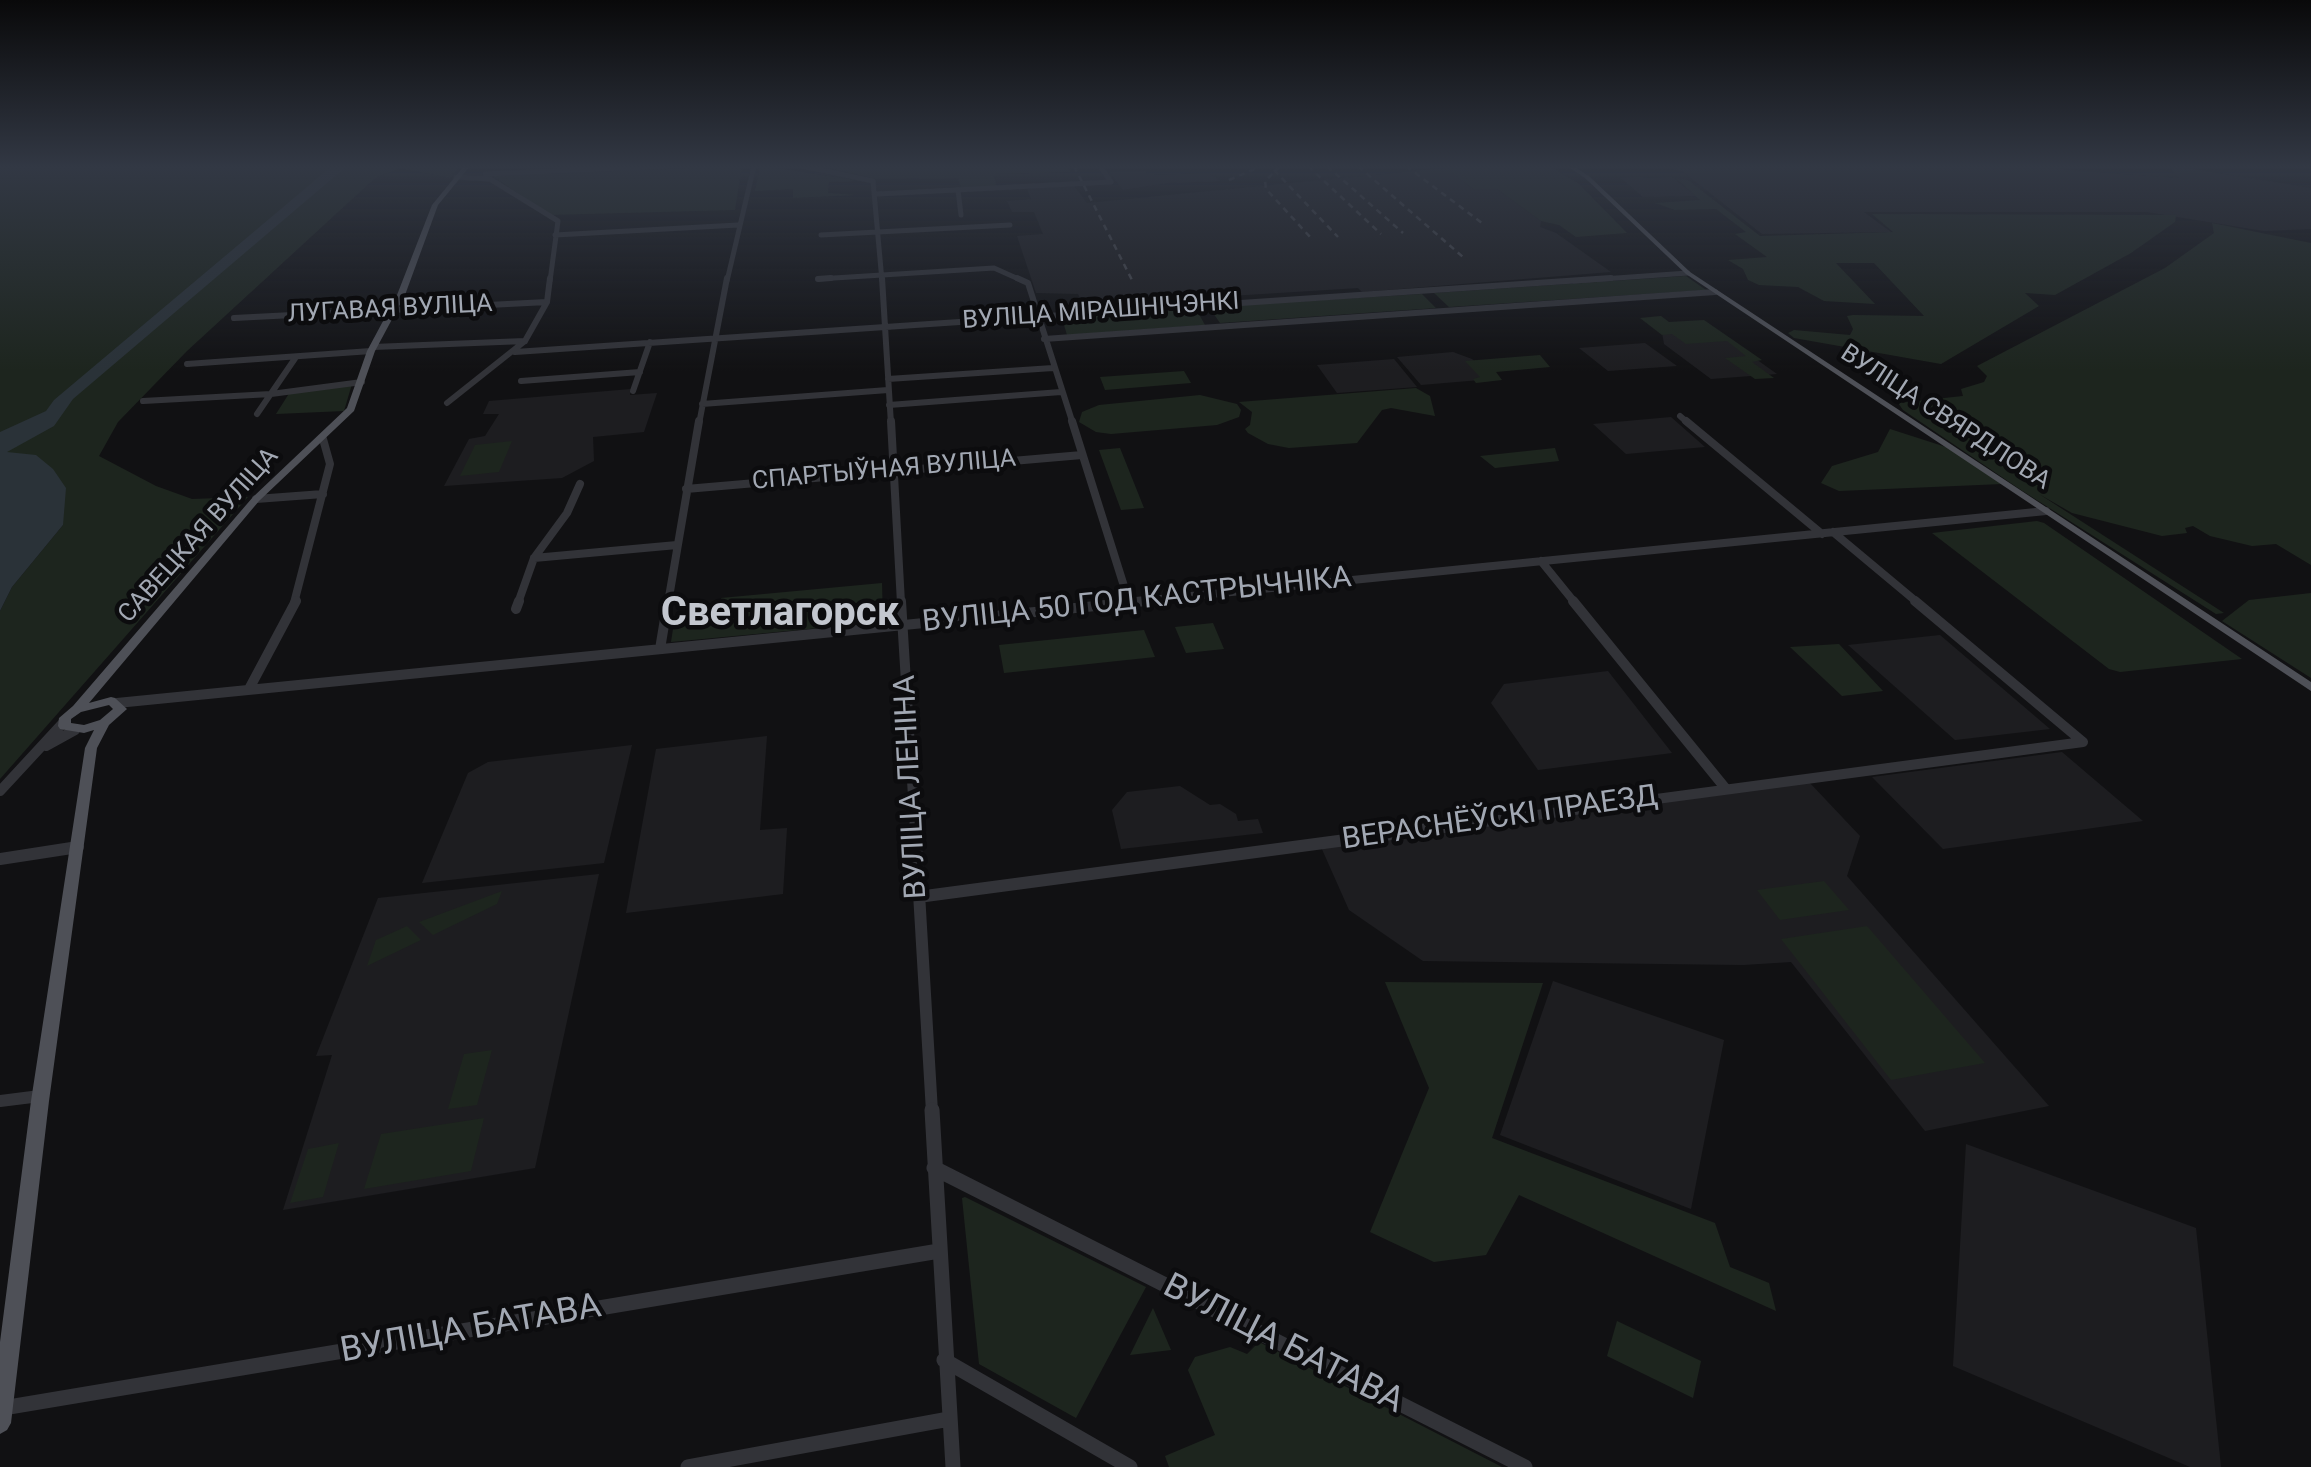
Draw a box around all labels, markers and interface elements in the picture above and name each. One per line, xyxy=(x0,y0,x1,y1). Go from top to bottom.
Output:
street label: ВУЛІЦА МІРАШНІЧЭНКІ xyxy=(962,287,1240,337)
street label: ЛУГАВАЯ ВУЛІЦА xyxy=(287,290,493,330)
street label: ВУЛІЦА СВЯРДЛОВА xyxy=(1834,339,2056,497)
street label: САВЕЦКАЯ ВУЛІЦА xyxy=(113,442,285,630)
street label: СПАРТЫЎНАЯ ВУЛІЦА xyxy=(751,445,1017,497)
street label: ВУЛІЦА 50 ГОД КАСТРЫЧНІКА xyxy=(921,561,1353,641)
district label: Светлагорск xyxy=(661,591,899,639)
street label: ВУЛІЦА ЛЕНІНА xyxy=(888,674,936,900)
street label: ВЕРАСНЁЎСКІ ПРАЕЗД xyxy=(1340,779,1660,859)
street label: ВУЛІЦА БАТАВА xyxy=(1156,1266,1410,1424)
street label: ВУЛІЦА БАТАВА xyxy=(337,1286,605,1374)

